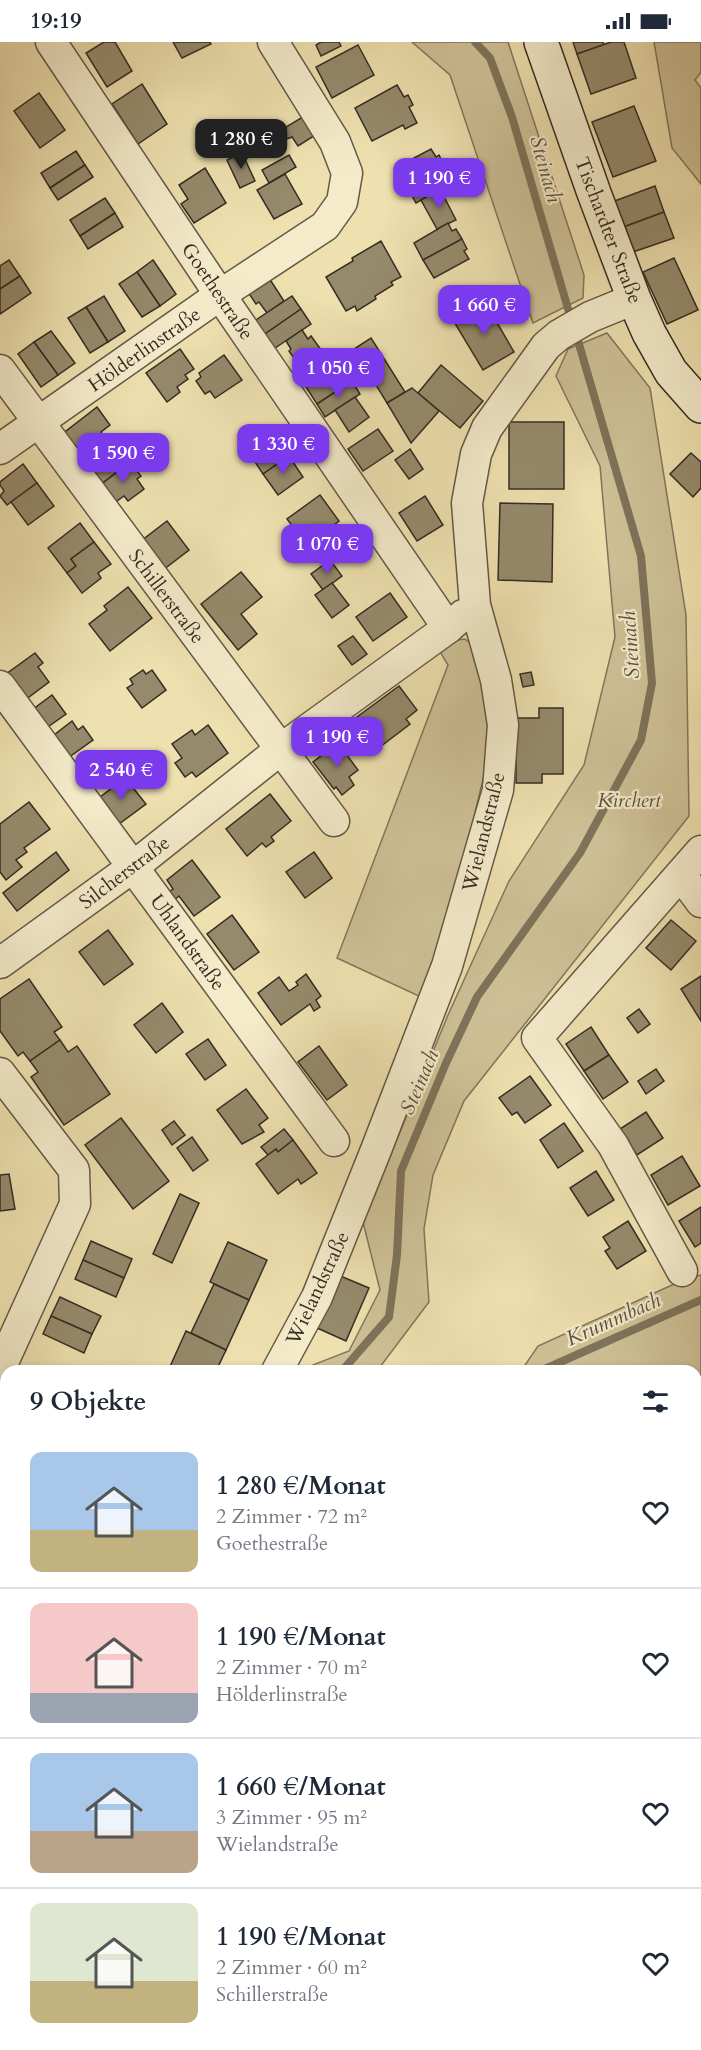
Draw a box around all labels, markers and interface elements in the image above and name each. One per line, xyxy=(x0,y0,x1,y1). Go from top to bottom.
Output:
text: 19:19 xyxy=(30,6,81,36)
pin: 1 280 € xyxy=(186,119,296,170)
text: 1 280 € xyxy=(209,125,273,152)
water label: Steinach xyxy=(522,132,569,206)
street label: Tischardter Straße xyxy=(568,153,649,307)
pin: 1 190 € xyxy=(384,158,494,209)
text: 1 190 € xyxy=(407,164,471,191)
street label: Goethestraße xyxy=(175,237,260,345)
pin: 1 660 € xyxy=(429,285,539,336)
text: 1 660 € xyxy=(452,291,516,318)
street label: Hölderlinstraße xyxy=(83,301,206,398)
pin: 1 050 € xyxy=(283,348,393,399)
text: 1 050 € xyxy=(306,354,370,381)
pin: 1 330 € xyxy=(228,424,338,475)
text: 1 330 € xyxy=(251,430,315,457)
pin: 1 590 € xyxy=(68,433,178,484)
text: 1 590 € xyxy=(91,439,155,466)
pin: 1 070 € xyxy=(272,524,382,575)
text: 1 070 € xyxy=(295,530,359,557)
street label: Schillerstraße xyxy=(122,543,211,649)
water label: Steinach xyxy=(614,610,647,680)
pin: 1 190 € xyxy=(282,717,392,768)
text: 1 190 € xyxy=(305,723,369,750)
pin: 2 540 € xyxy=(66,750,176,801)
text: 2 540 € xyxy=(89,756,153,783)
street label: Wielandstraße xyxy=(455,769,511,896)
park label: Kirchert xyxy=(597,787,662,814)
street label: Silcherstraße xyxy=(73,829,175,915)
street label: Uhlandstraße xyxy=(143,889,232,996)
water label: Steinach xyxy=(393,1045,446,1119)
street label: Wielandstraße xyxy=(279,1227,356,1350)
water label: Krummbach xyxy=(561,1286,665,1353)
text: 9 Objekte xyxy=(30,1384,146,1419)
icon: filters xyxy=(639,1385,672,1418)
text: 1 280 €/Monat xyxy=(216,1468,386,1503)
icon: home xyxy=(78,1476,150,1548)
icon: heart xyxy=(639,1496,672,1529)
text: 2 Zimmer · 72 m² xyxy=(216,1503,367,1530)
text: Goethestraße xyxy=(216,1530,328,1557)
text: 1 190 €/Monat xyxy=(216,1619,386,1654)
icon: home xyxy=(78,1627,150,1699)
icon: heart xyxy=(639,1647,672,1680)
text: 2 Zimmer · 70 m² xyxy=(216,1654,367,1681)
text: Hölderlinstraße xyxy=(216,1681,348,1708)
text: 1 660 €/Monat xyxy=(216,1769,386,1804)
icon: home xyxy=(78,1777,150,1849)
icon: heart xyxy=(639,1797,672,1830)
text: 3 Zimmer · 95 m² xyxy=(216,1804,367,1831)
text: Wielandstraße xyxy=(216,1831,338,1858)
text: 1 190 €/Monat xyxy=(216,1919,386,1954)
icon: home xyxy=(78,1927,150,1999)
icon: heart xyxy=(639,1947,672,1980)
text: 2 Zimmer · 60 m² xyxy=(216,1954,367,1981)
text: Schillerstraße xyxy=(216,1981,328,2008)

